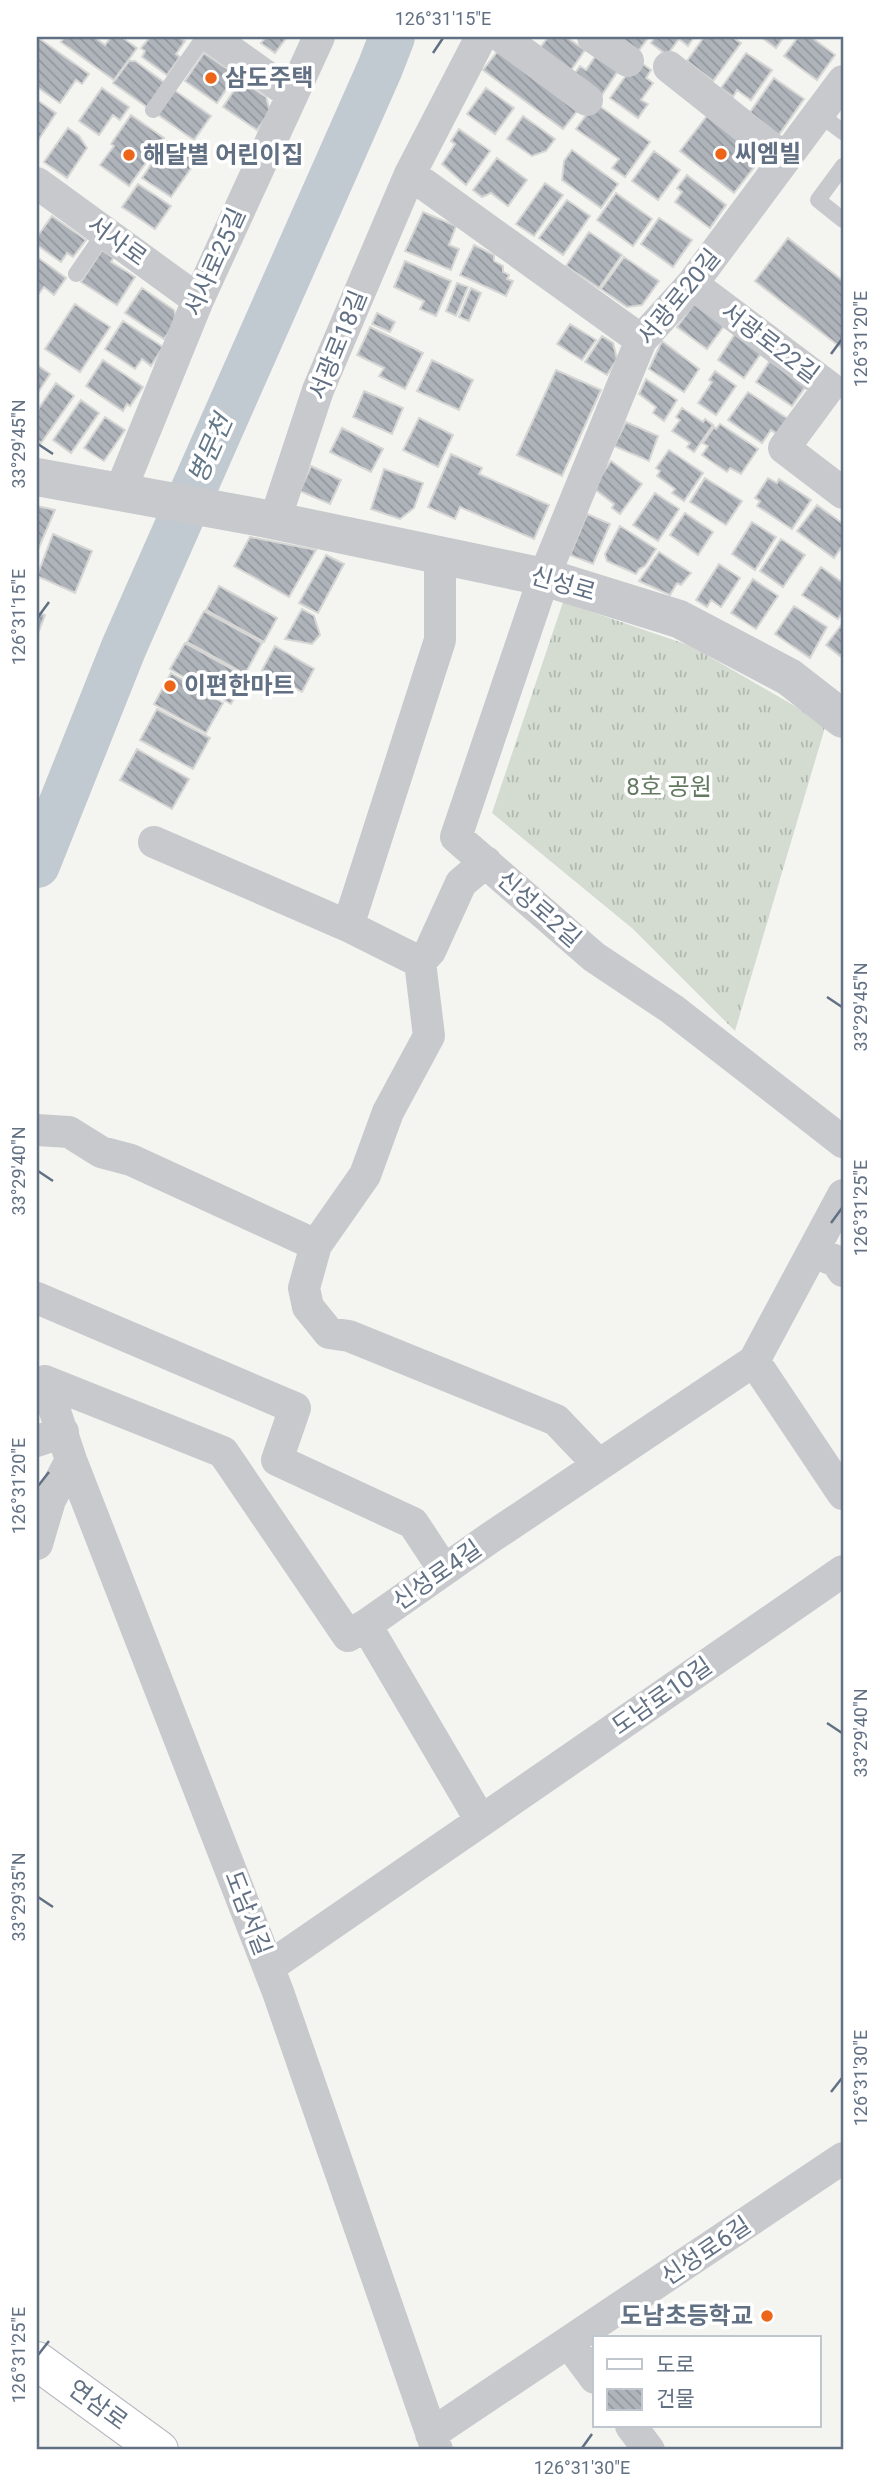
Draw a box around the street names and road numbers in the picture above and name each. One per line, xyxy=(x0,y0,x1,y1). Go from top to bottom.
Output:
street label: 서사로25길 xyxy=(179,204,251,320)
street label: 서사로 xyxy=(82,210,152,272)
street label: 서광로20길 xyxy=(632,243,726,351)
street label: 서광로18길 xyxy=(303,286,373,404)
street label: 서광로22길 xyxy=(716,297,824,389)
street label: 신성로 xyxy=(527,561,599,607)
street label: 신성로2길 xyxy=(491,865,587,953)
street label: 신성로4길 xyxy=(387,1534,487,1616)
street label: 도남로10길 xyxy=(607,1651,717,1741)
street label: 도남서길 xyxy=(219,1867,277,1959)
street label: 신성로6길 xyxy=(656,2211,756,2291)
street label: 연삼로 xyxy=(63,2374,133,2436)

